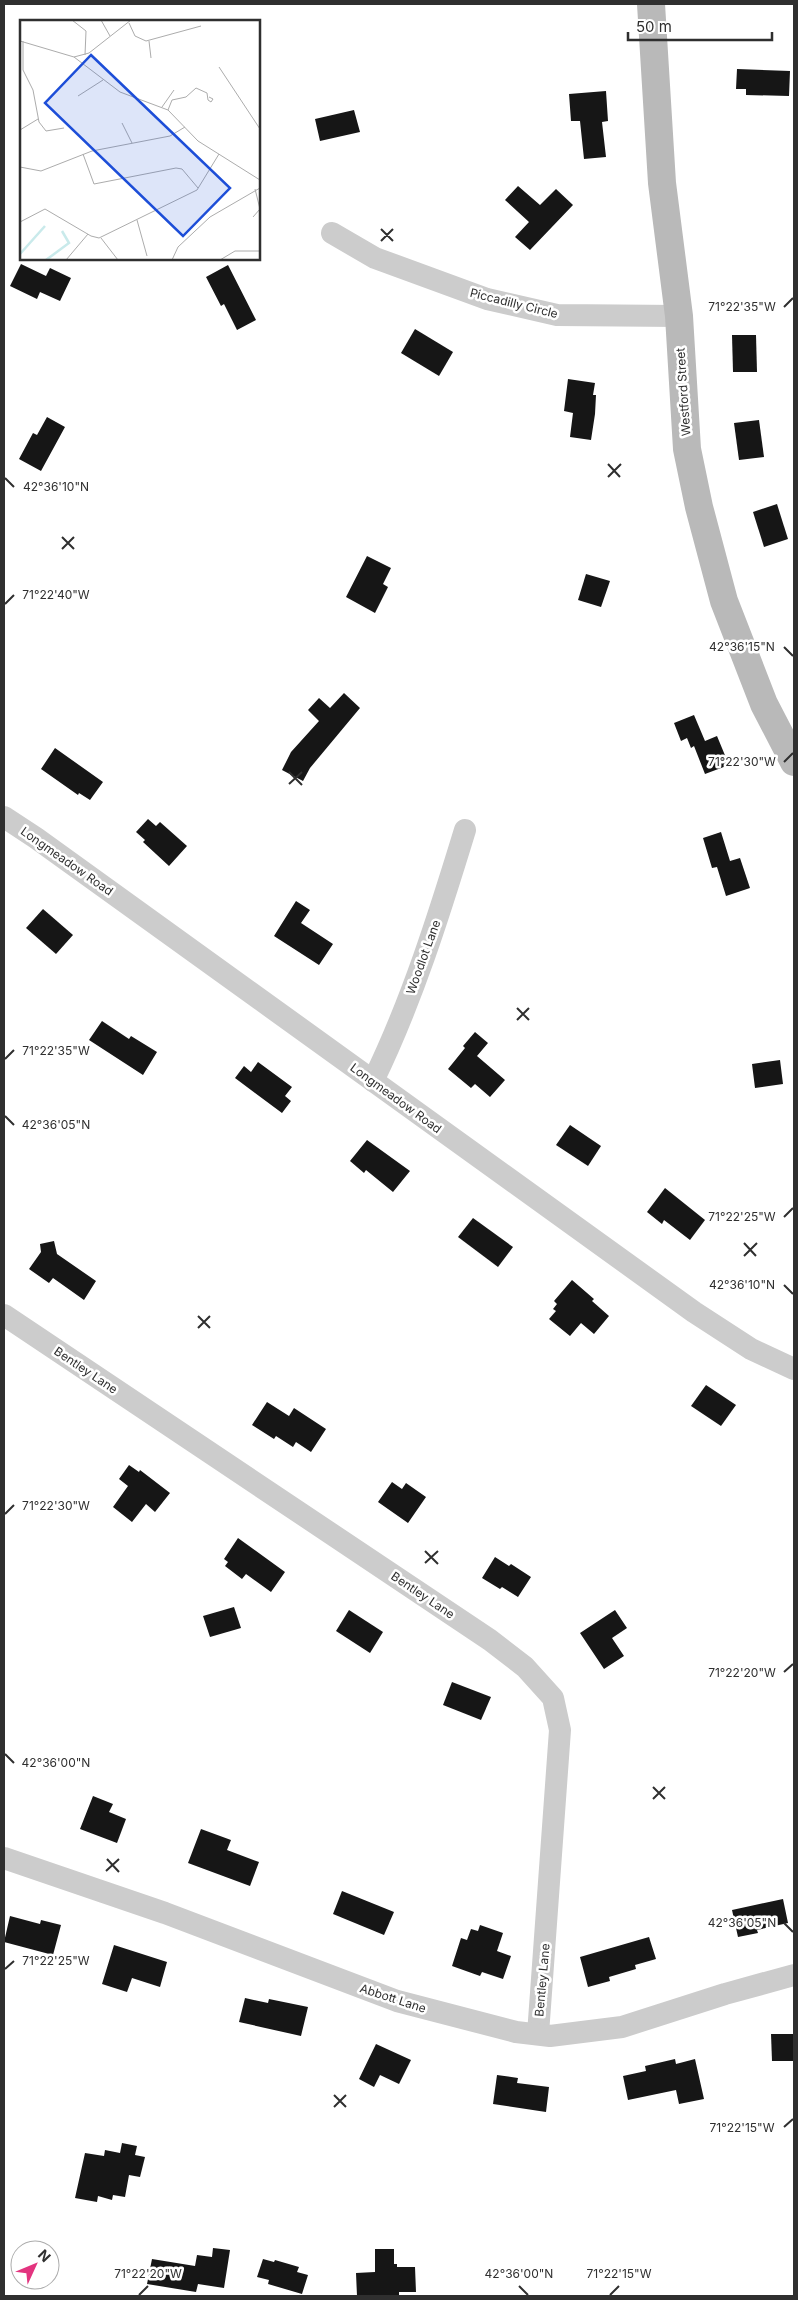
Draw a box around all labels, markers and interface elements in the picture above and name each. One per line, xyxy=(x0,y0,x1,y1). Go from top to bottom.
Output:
scale bar xyxy=(628,10,772,42)
text: 50 m xyxy=(636,17,672,36)
inset map xyxy=(20,20,260,260)
street label: Piccadilly Circle xyxy=(468,285,560,321)
text: 71°22'35"W xyxy=(708,299,776,314)
street label: Westford Street xyxy=(672,347,694,437)
text: 42°36'10"N xyxy=(23,479,89,494)
text: 71°22'40"W xyxy=(22,587,90,602)
text: 42°36'15"N xyxy=(709,639,775,654)
text: 71°22'30"W xyxy=(708,754,776,769)
street label: Longmeadow Road xyxy=(18,824,116,898)
street label: Woodlot Lane xyxy=(403,918,443,996)
text: 71°22'35"W xyxy=(22,1043,90,1058)
street label: Longmeadow Road xyxy=(347,1060,445,1136)
text: 42°36'05"N xyxy=(22,1117,90,1132)
text: 71°22'25"W xyxy=(708,1209,776,1224)
text: 42°36'10"N xyxy=(709,1277,775,1292)
street label: Bentley Lane xyxy=(51,1343,121,1397)
text: 71°22'30"W xyxy=(22,1498,90,1513)
street label: Bentley Lane xyxy=(388,1568,458,1622)
text: 71°22'20"W xyxy=(708,1665,776,1680)
text: 42°36'00"N xyxy=(22,1755,90,1770)
text: 42°36'05"N xyxy=(708,1915,776,1930)
street label: Bentley Lane xyxy=(531,1943,553,2017)
text: 71°22'25"W xyxy=(22,1953,90,1968)
street label: Abbott Lane xyxy=(358,1980,428,2016)
text: 71°22'15"W xyxy=(710,2120,775,2135)
north arrow xyxy=(10,2240,60,2290)
text: N xyxy=(35,2246,55,2265)
text: 71°22'20"W xyxy=(114,2266,182,2281)
text: 42°36'00"N xyxy=(485,2266,553,2281)
text: 71°22'15"W xyxy=(587,2266,652,2281)

